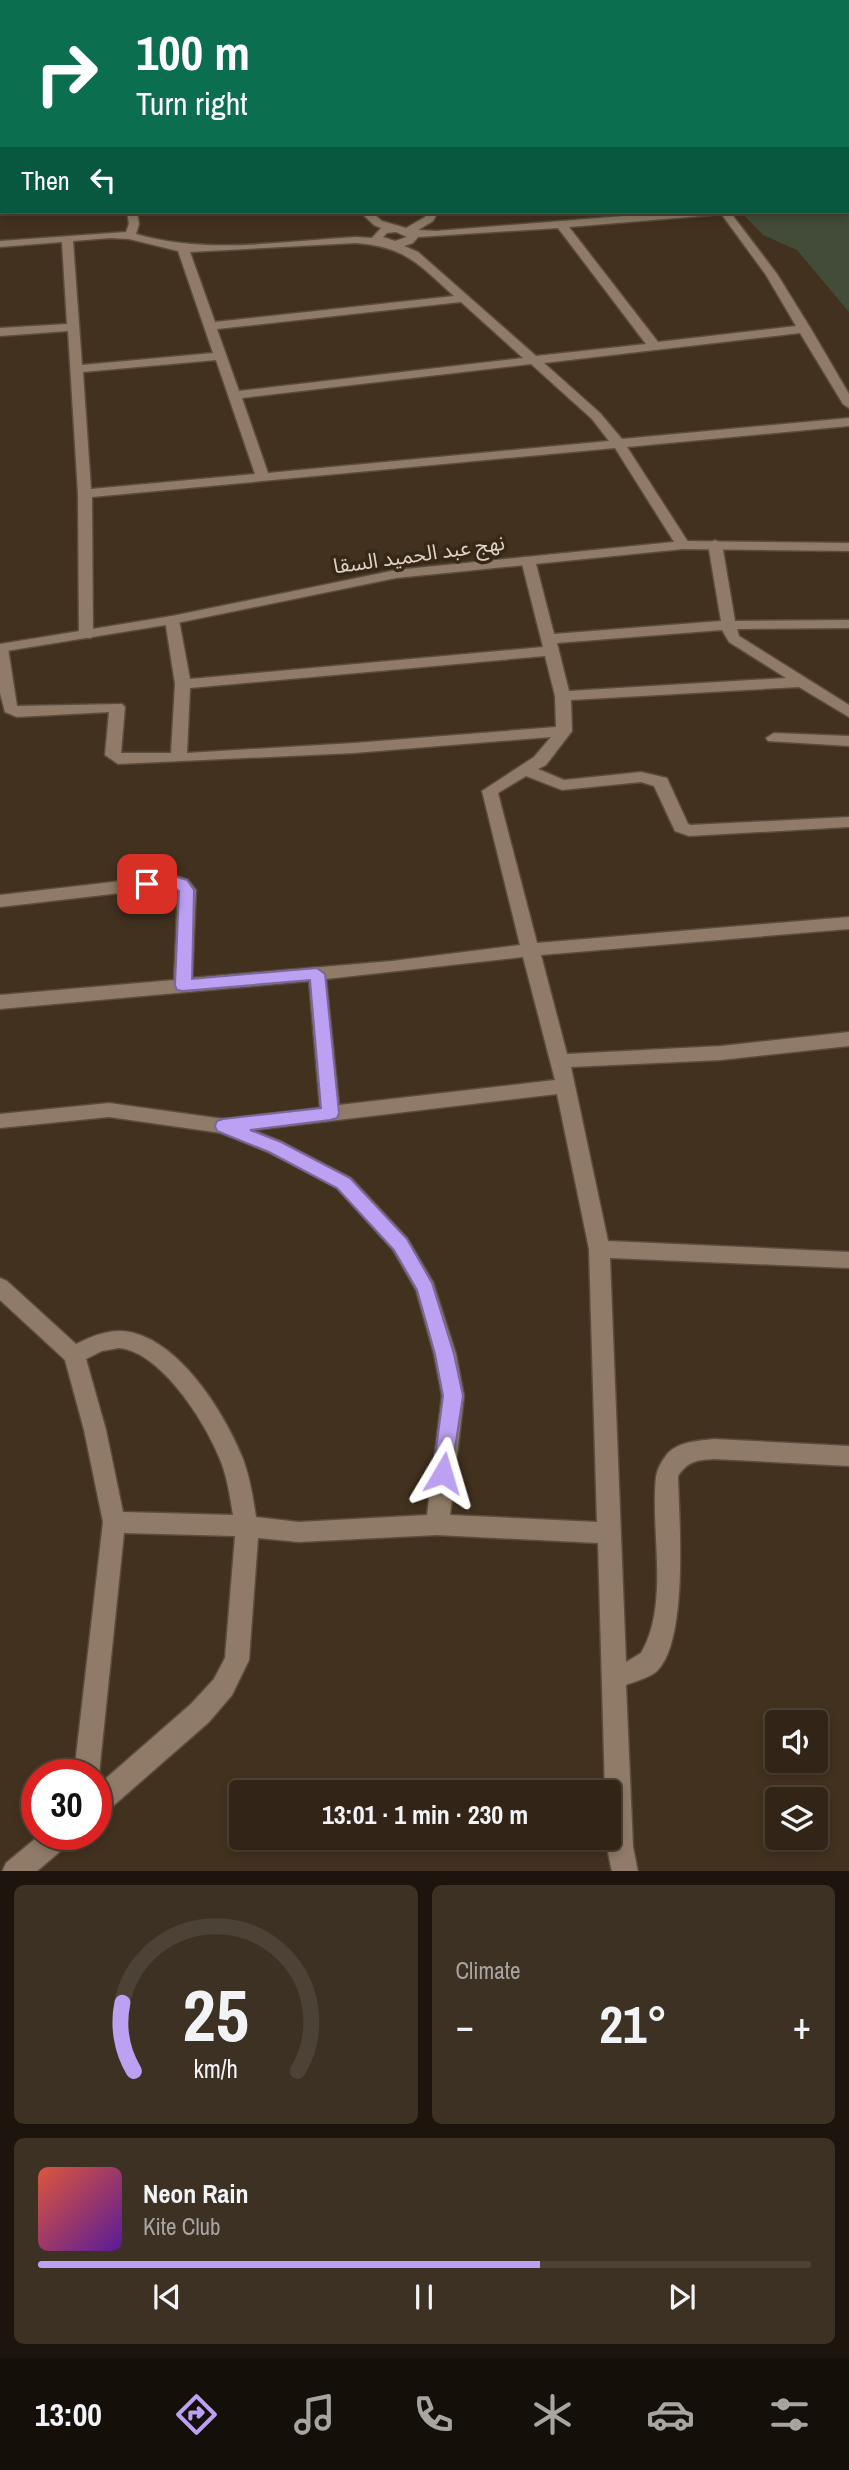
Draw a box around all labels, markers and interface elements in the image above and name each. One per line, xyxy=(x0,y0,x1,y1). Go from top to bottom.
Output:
text: 100 m xyxy=(136,19,250,85)
icon: right xyxy=(21,28,112,119)
text: Turn right xyxy=(136,82,248,125)
icon: left xyxy=(84,161,122,199)
text: Then xyxy=(21,163,70,198)
street label: نهج عبد الحميد السقا xyxy=(331,528,507,581)
pin xyxy=(117,854,177,914)
icon: arrive xyxy=(128,865,166,903)
position arrow xyxy=(406,1436,480,1510)
map controls xyxy=(765,1710,828,1850)
button: sound xyxy=(765,1710,828,1773)
speed limit sign: 30 xyxy=(21,1759,112,1850)
button: layers xyxy=(765,1787,828,1850)
text: 13:01 · 1 min · 230 m xyxy=(322,1797,528,1832)
text: Climate xyxy=(456,1955,520,1986)
text: 25 xyxy=(183,1966,249,2064)
text: 21° xyxy=(599,1989,667,2059)
text: − xyxy=(456,2000,474,2051)
text: + xyxy=(793,2000,811,2051)
text: km/h xyxy=(194,2051,238,2085)
text: Neon Rain xyxy=(143,2176,248,2211)
text: Kite Club xyxy=(143,2211,221,2242)
icon: previous xyxy=(148,2278,186,2316)
icon: pause xyxy=(405,2278,443,2316)
icon: next xyxy=(663,2278,701,2316)
icon: directions xyxy=(172,2390,221,2439)
icon: music xyxy=(290,2390,339,2439)
icon: phone xyxy=(409,2390,458,2439)
icon: climate xyxy=(528,2390,577,2439)
icon: car xyxy=(646,2390,695,2439)
icon: filters xyxy=(765,2390,814,2439)
text: 13:00 xyxy=(35,2393,102,2436)

